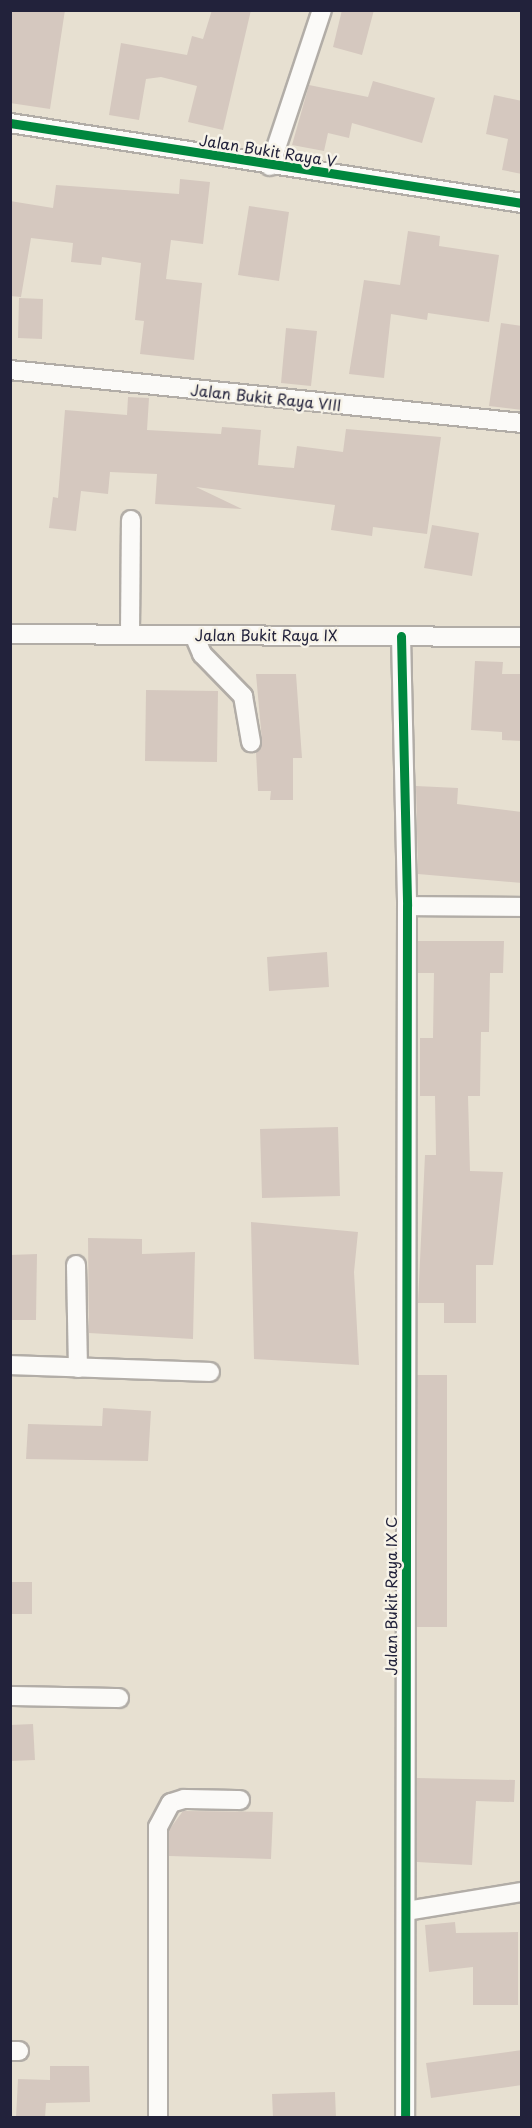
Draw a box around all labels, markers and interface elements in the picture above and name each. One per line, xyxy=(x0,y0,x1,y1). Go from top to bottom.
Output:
street label: Jalan Bukit Raya V xyxy=(197,130,339,170)
street label: Jalan Bukit Raya VIII xyxy=(188,380,344,414)
street label: Jalan Bukit Raya IX xyxy=(193,626,339,644)
street label: Jalan Bukit Raya IX C xyxy=(382,1515,400,1677)

